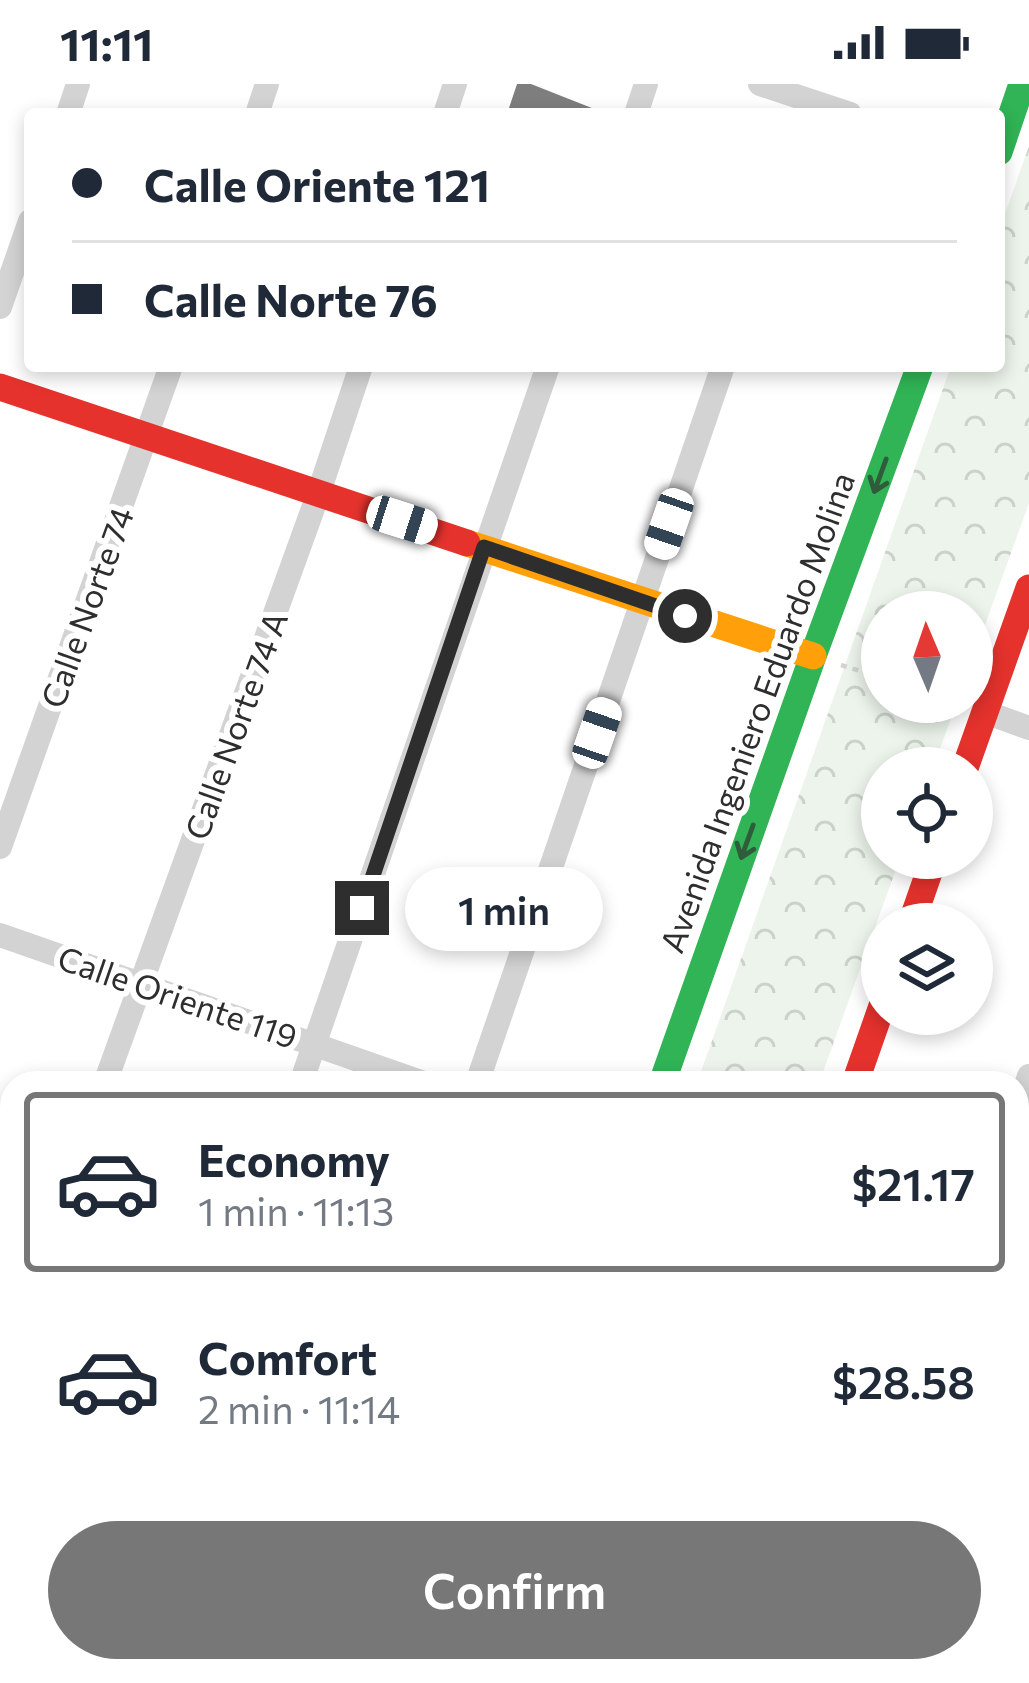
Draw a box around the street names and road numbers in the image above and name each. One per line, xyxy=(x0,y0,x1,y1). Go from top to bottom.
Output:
street label: Avenida Ingeniero Eduardo Molina xyxy=(650,466,862,958)
street label: Calle Norte 74 xyxy=(31,501,141,713)
street label: Calle Norte 74 A xyxy=(175,605,295,845)
street label: Calle Oriente 119 xyxy=(53,936,303,1056)

